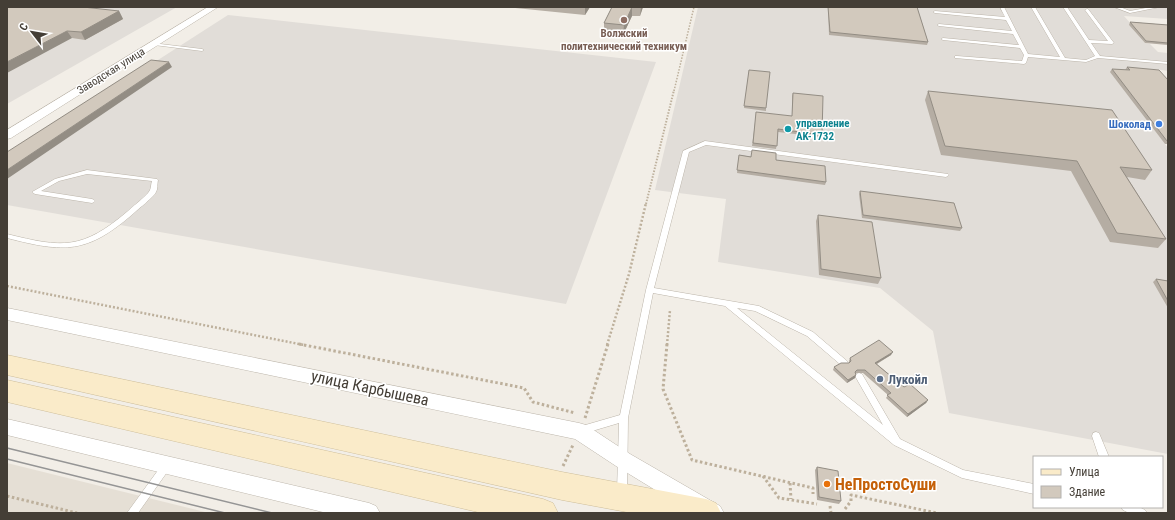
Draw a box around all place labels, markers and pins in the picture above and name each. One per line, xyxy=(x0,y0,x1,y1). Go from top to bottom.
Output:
marker: Волжский политехнический техникум xyxy=(619,15,629,25)
place label: Волжский политехнический техникум xyxy=(561,27,687,53)
place label: управление AK-1732 xyxy=(796,117,850,143)
place label: Шоколад xyxy=(1109,118,1151,131)
marker: Шоколад xyxy=(1154,119,1164,129)
marker: управление AK-1732 xyxy=(783,124,793,134)
place label: Лукойл xyxy=(888,372,927,387)
marker: Лукойл xyxy=(875,374,885,384)
place label: НеПростоСуши xyxy=(835,475,936,494)
marker: НеПростоСуши xyxy=(822,479,832,489)

